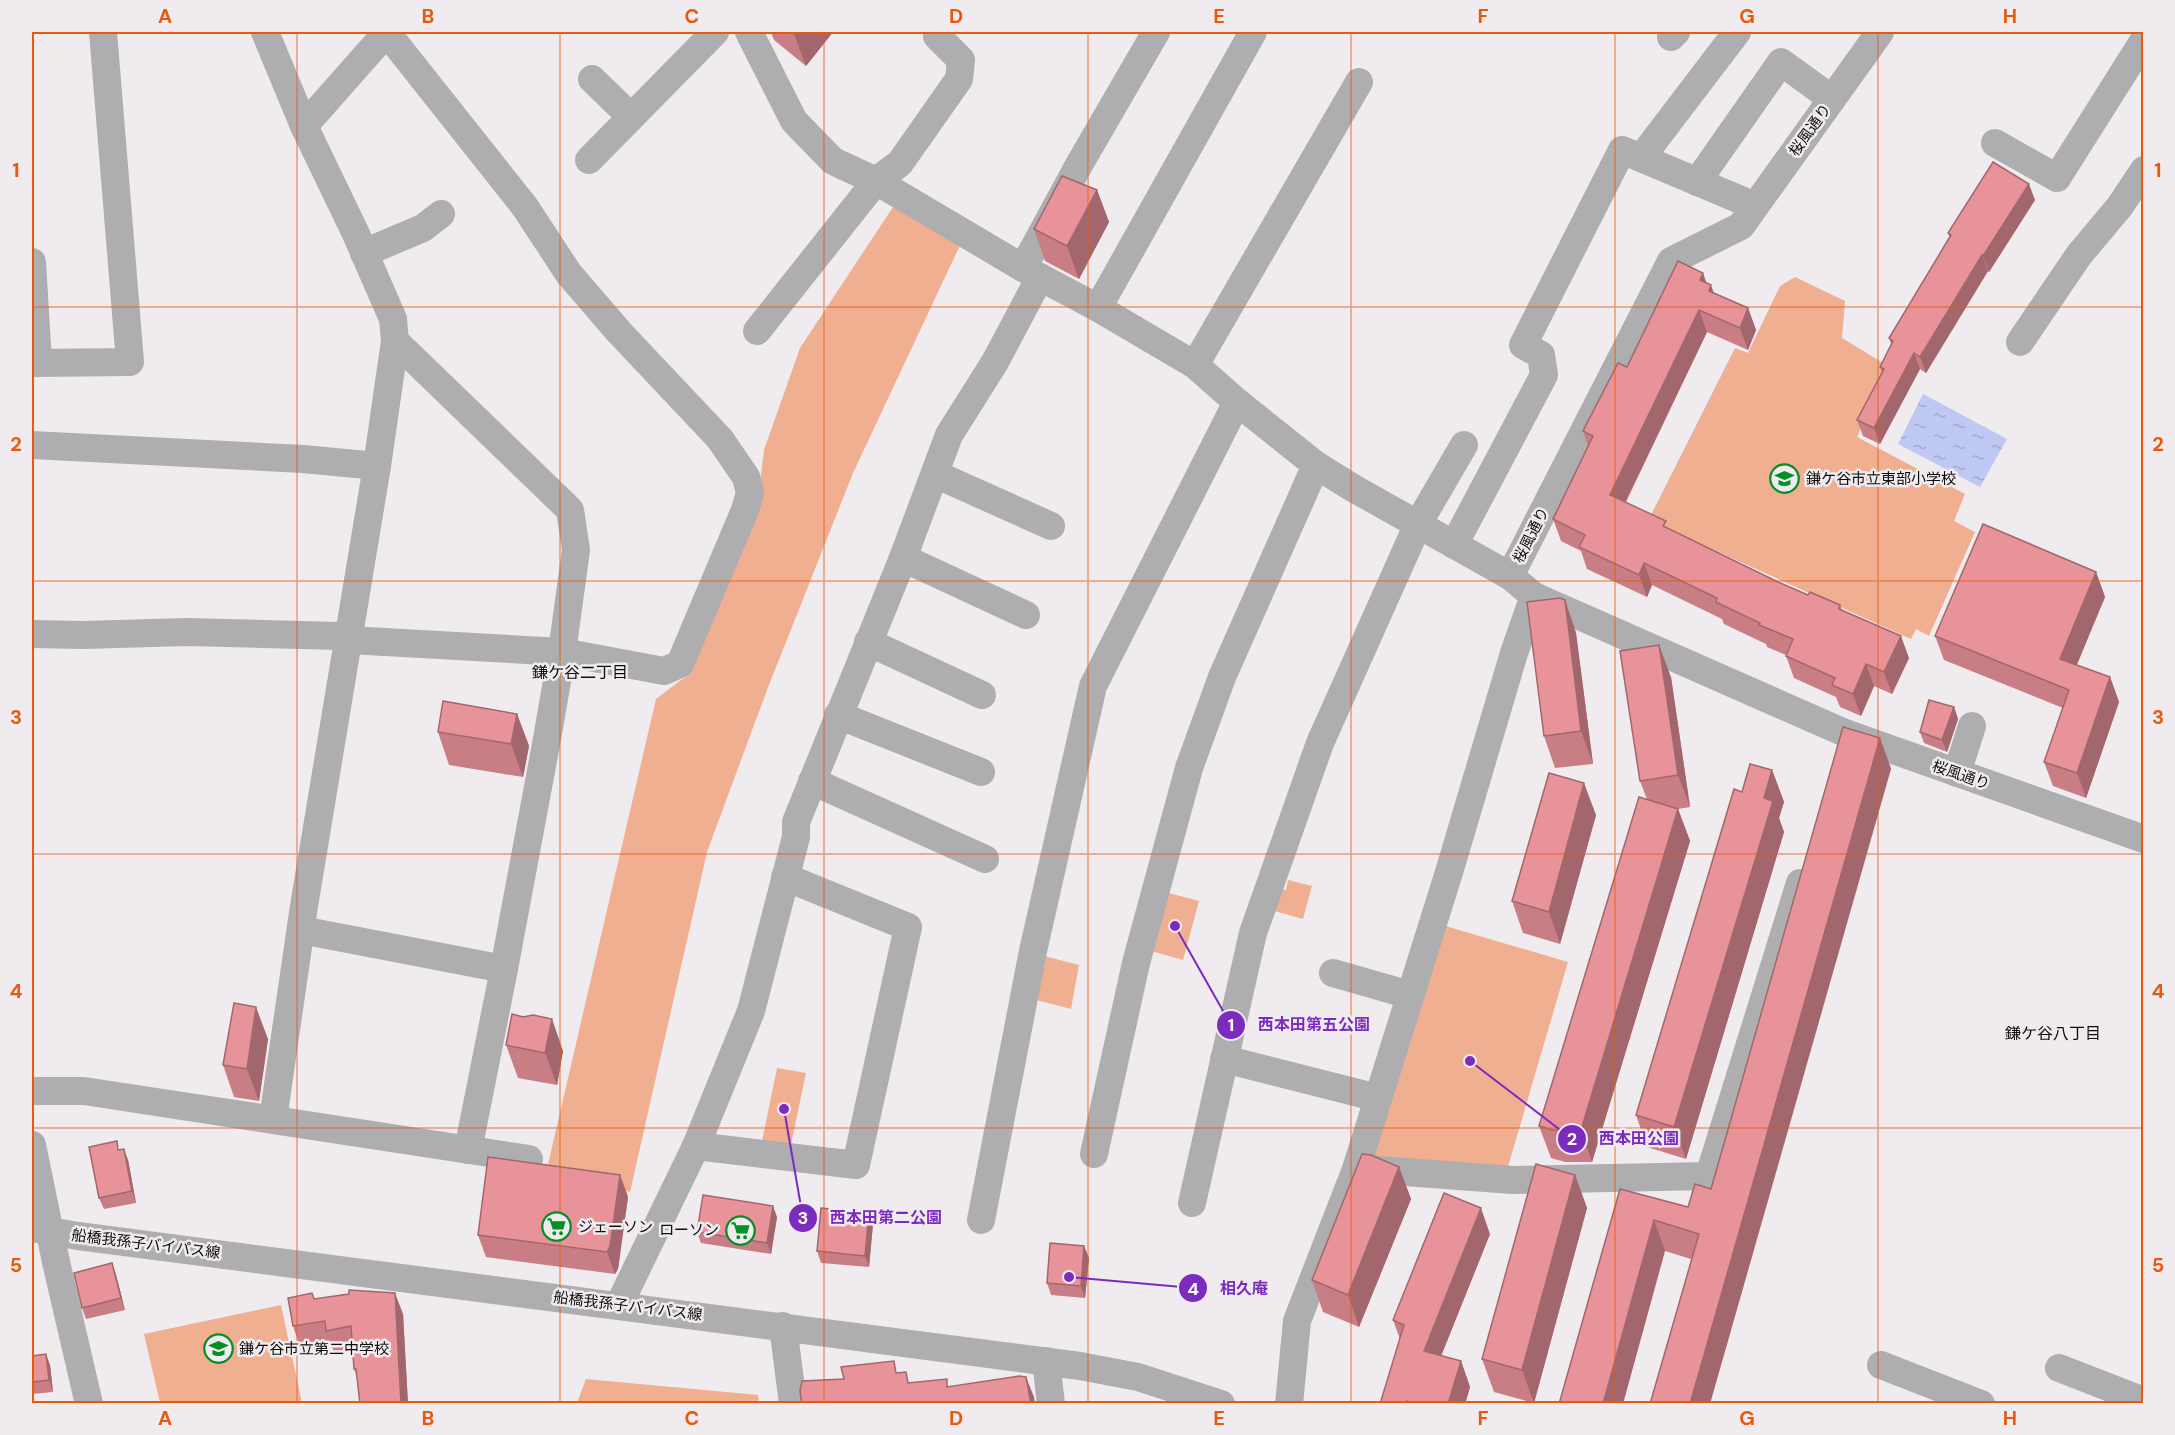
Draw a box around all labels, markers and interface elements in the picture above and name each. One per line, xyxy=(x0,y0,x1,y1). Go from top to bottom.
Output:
text: A xyxy=(158,3,172,29)
text: B xyxy=(422,3,434,29)
text: C xyxy=(685,3,699,29)
text: D xyxy=(949,3,963,29)
text: E xyxy=(1213,3,1225,29)
text: F xyxy=(1477,3,1489,29)
text: G xyxy=(1739,3,1755,29)
text: H xyxy=(2003,3,2017,29)
street label: 桜風通り xyxy=(1784,100,1836,160)
text: 1 xyxy=(12,157,20,183)
text: 1 xyxy=(2154,157,2162,183)
text: 2 xyxy=(10,431,22,457)
text: 2 xyxy=(2152,431,2164,457)
school or university icon: 鎌ケ谷市立東部小学校 xyxy=(1769,463,1801,495)
place label: 鎌ケ谷市立東部小学校 xyxy=(1806,469,1956,489)
street label: 桜風通り xyxy=(1508,504,1554,566)
district label: 鎌ケ谷二丁目 xyxy=(532,662,628,683)
text: 3 xyxy=(10,704,22,730)
text: 3 xyxy=(2152,704,2164,730)
street label: 桜風通り xyxy=(1929,756,1993,794)
text: 4 xyxy=(10,978,23,1004)
text: 4 xyxy=(2152,978,2165,1004)
callout: 西本田第五公園 xyxy=(1216,1008,1382,1042)
text: 1 xyxy=(1228,1013,1234,1037)
text: 西本田第五公園 xyxy=(1258,1014,1370,1035)
district label: 鎌ケ谷八丁目 xyxy=(2005,1023,2101,1044)
callout: 西本田公園 xyxy=(1557,1122,1691,1156)
text: 2 xyxy=(1567,1127,1577,1151)
text: 西本田公園 xyxy=(1599,1128,1679,1149)
callout: 西本田第二公園 xyxy=(788,1201,954,1235)
text: 3 xyxy=(798,1206,808,1230)
text: 西本田第二公園 xyxy=(830,1207,942,1228)
supermarket icon: ジェーソン xyxy=(541,1211,573,1243)
supermarket icon: ローソン xyxy=(724,1214,756,1246)
place label: ジェーソン xyxy=(578,1217,653,1237)
place label: ローソン xyxy=(659,1220,719,1240)
street label: 船橋我孫子バイパス線 xyxy=(70,1225,222,1263)
text: 5 xyxy=(10,1252,22,1278)
text: 5 xyxy=(2152,1252,2164,1278)
callout: 相久庵 xyxy=(1178,1271,1280,1305)
text: 4 xyxy=(1187,1277,1199,1301)
text: 相久庵 xyxy=(1220,1278,1268,1299)
street label: 船橋我孫子バイパス線 xyxy=(552,1287,704,1325)
school or university icon: 鎌ケ谷市立第二中学校 xyxy=(202,1333,234,1365)
place label: 鎌ケ谷市立第二中学校 xyxy=(239,1339,389,1359)
text: A xyxy=(158,1405,172,1431)
text: B xyxy=(422,1405,434,1431)
text: C xyxy=(685,1405,699,1431)
text: D xyxy=(949,1405,963,1431)
text: E xyxy=(1213,1405,1225,1431)
text: F xyxy=(1477,1405,1489,1431)
text: G xyxy=(1739,1405,1755,1431)
text: H xyxy=(2003,1405,2017,1431)

